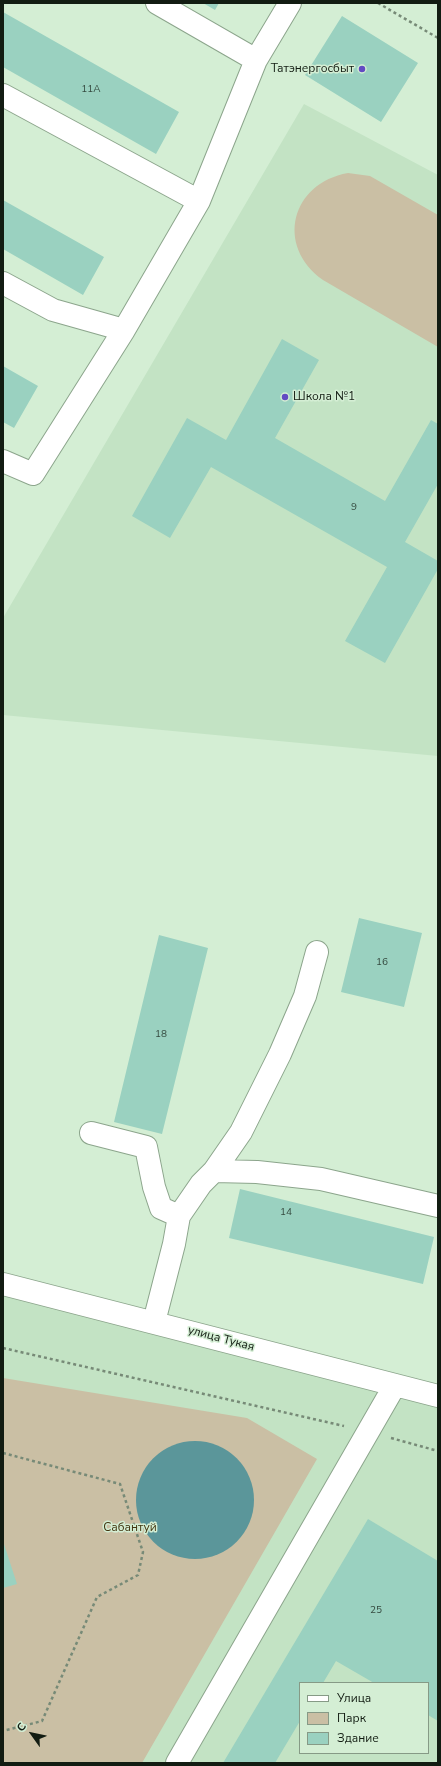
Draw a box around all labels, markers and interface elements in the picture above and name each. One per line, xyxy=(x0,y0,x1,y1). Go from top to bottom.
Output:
place label: Татэнергосбыт xyxy=(271,62,354,76)
marker: Татэнергосбыт xyxy=(357,64,367,74)
house number: 11А xyxy=(81,84,101,96)
place label: Школа №1 xyxy=(293,390,355,404)
marker: Школа №1 xyxy=(280,392,290,402)
house number: 9 xyxy=(351,502,357,514)
house number: 16 xyxy=(376,957,388,969)
house number: 18 xyxy=(155,1029,167,1041)
house number: 14 xyxy=(280,1207,292,1219)
street label: улица Тукая xyxy=(186,1323,256,1355)
park label: Сабантуй xyxy=(103,1521,157,1535)
house number: 25 xyxy=(370,1605,382,1617)
legend xyxy=(299,1682,429,1754)
text: Улица xyxy=(337,1690,371,1706)
text: Парк xyxy=(337,1710,366,1726)
north arrow xyxy=(12,1714,52,1754)
text: С xyxy=(13,1720,30,1734)
text: Здание xyxy=(337,1730,379,1746)

